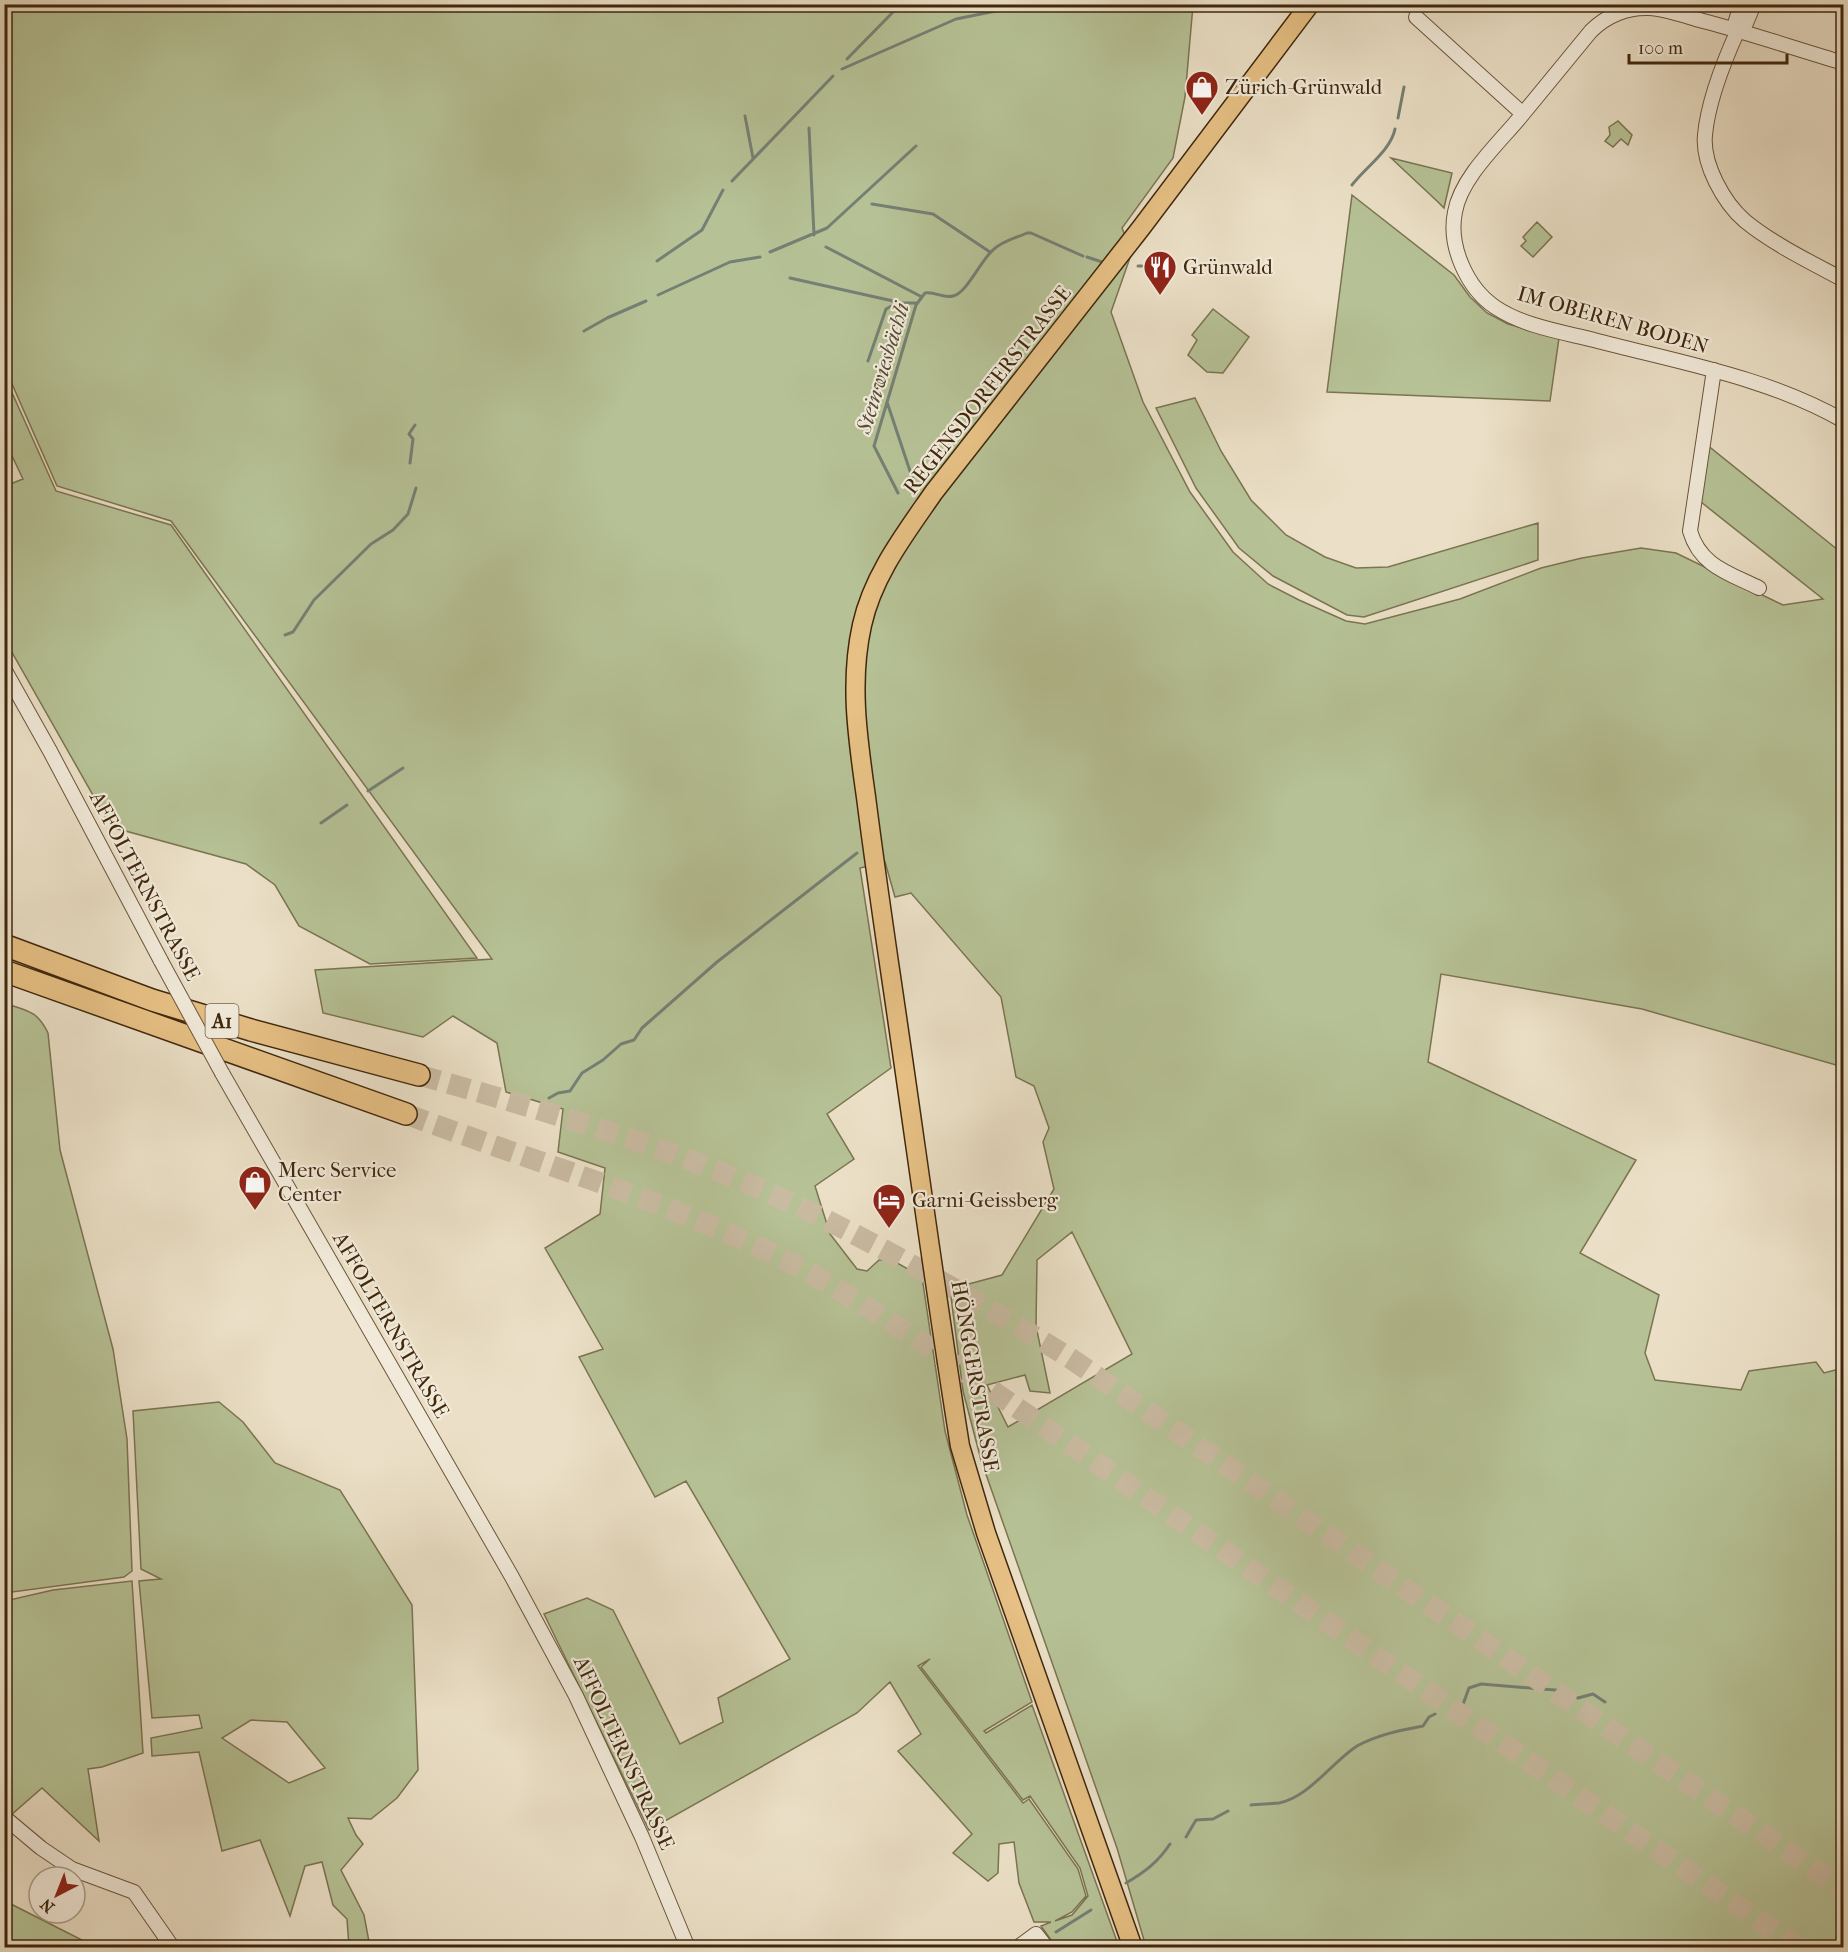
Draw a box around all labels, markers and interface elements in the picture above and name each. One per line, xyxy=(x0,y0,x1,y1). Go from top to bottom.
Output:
scale bar xyxy=(1629,27,1786,65)
text: 100 m xyxy=(1638,38,1683,59)
shop icon: Zürich-Grünwald xyxy=(1184,69,1220,116)
place label: Zürich-Grünwald xyxy=(1225,75,1383,99)
restaurant icon: Grünwald xyxy=(1142,249,1178,296)
place label: Grünwald xyxy=(1183,255,1273,279)
street label: REGENSDORFERSTRASSE xyxy=(898,281,1076,499)
street label: IM OBEREN BODEN xyxy=(1515,281,1711,359)
water label: Steinwiesbächli xyxy=(850,298,916,438)
street label: AFFOLTERNSTRASSE xyxy=(84,786,205,985)
road number: A1 xyxy=(206,1004,238,1038)
place label: Merc Service Center xyxy=(278,1158,396,1206)
shop icon: Merc Service Center xyxy=(237,1164,273,1211)
hotel icon: Garni-Geissberg xyxy=(871,1182,907,1229)
place label: Garni-Geissberg xyxy=(912,1188,1059,1212)
street label: AFFOLTERNSTRASSE xyxy=(327,1227,454,1422)
street label: HÖNGGERSTRASSE xyxy=(946,1278,1004,1474)
street label: AFFOLTERNSTRASSE xyxy=(568,1652,679,1854)
north arrow xyxy=(27,1865,87,1925)
text: N xyxy=(36,1894,58,1917)

